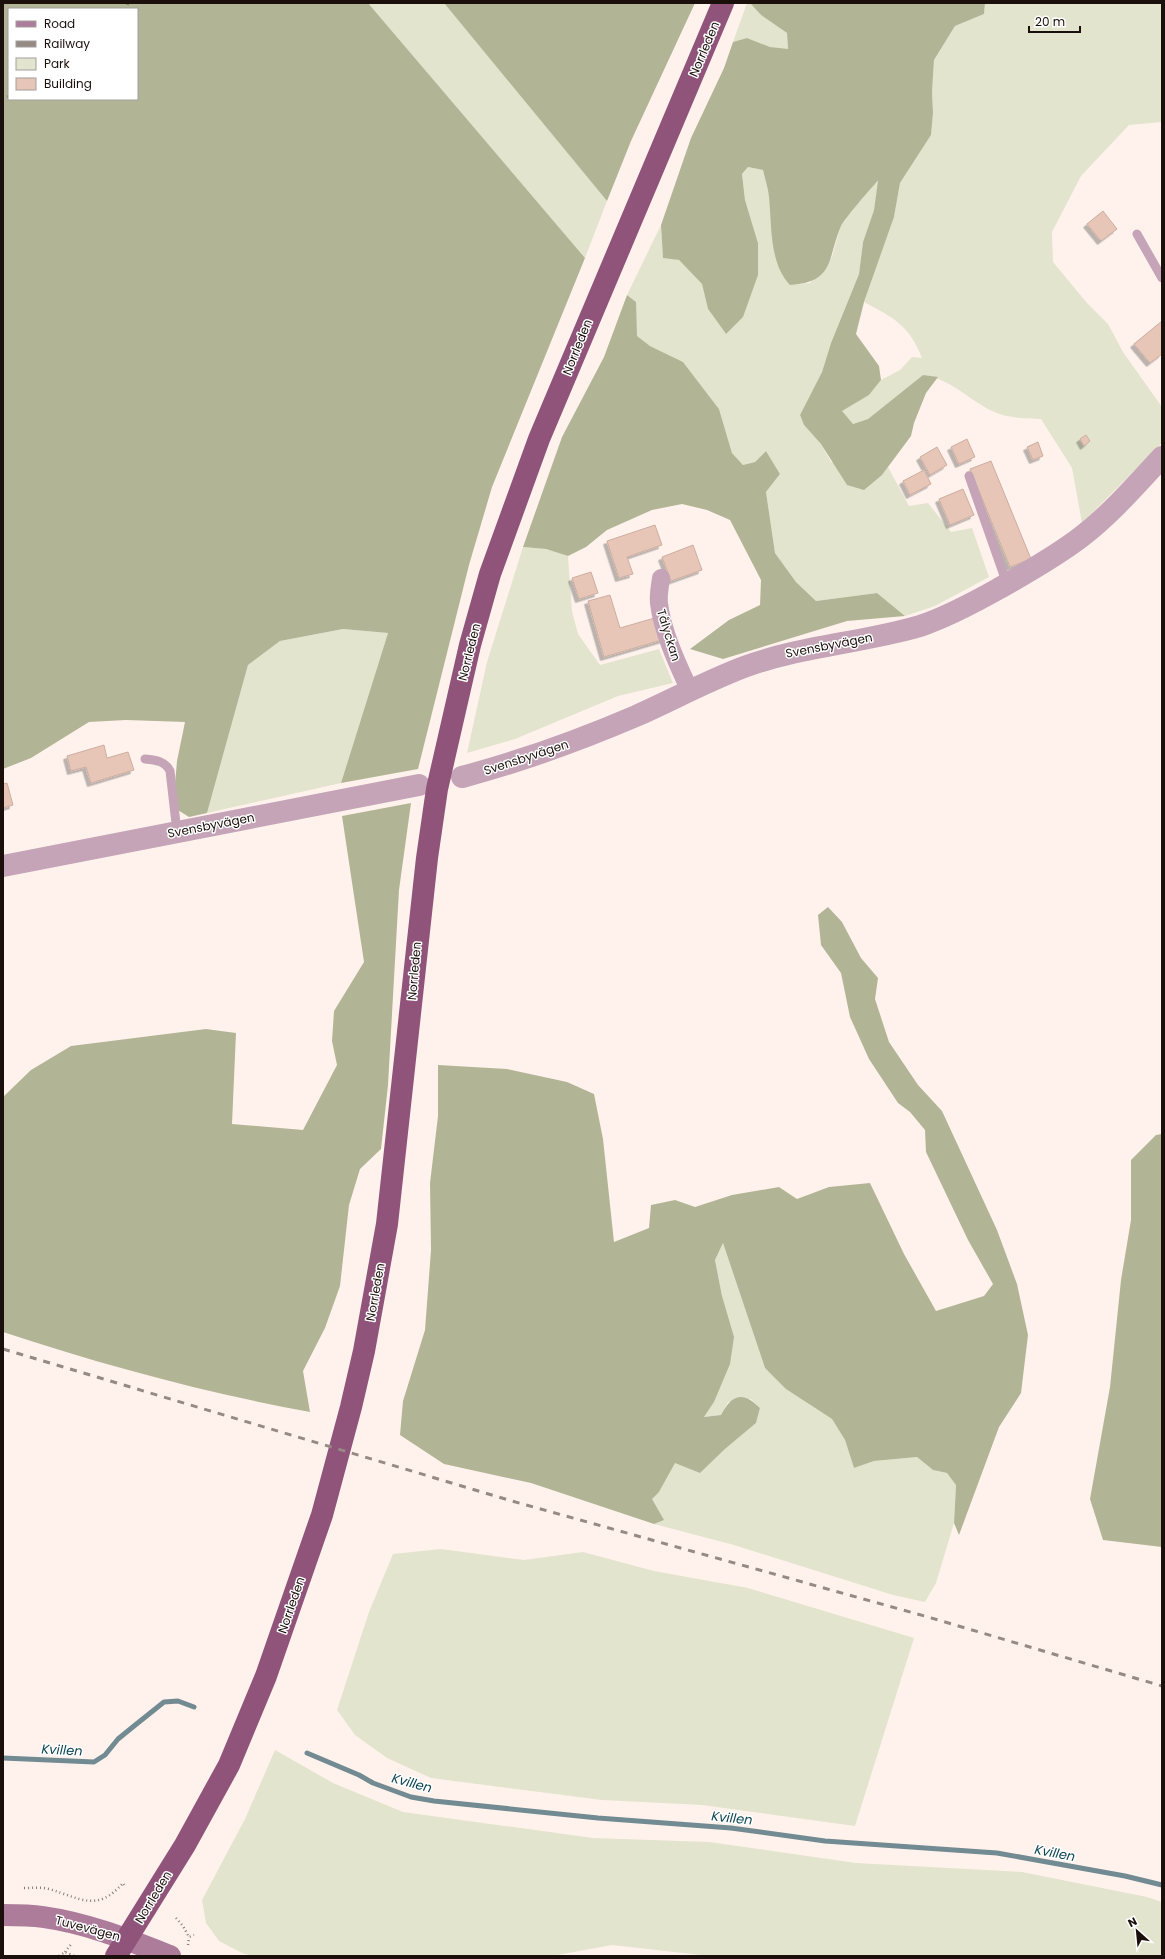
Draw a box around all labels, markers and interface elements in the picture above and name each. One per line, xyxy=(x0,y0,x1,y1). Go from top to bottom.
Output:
legend xyxy=(8,8,138,100)
scale bar xyxy=(1029,8,1080,34)
text: 20 m xyxy=(1035,13,1065,30)
text: Road xyxy=(44,15,75,32)
street label: Norrleden xyxy=(685,19,723,79)
text: Railway xyxy=(44,35,90,52)
text: Park xyxy=(44,55,71,72)
text: Building xyxy=(44,75,92,92)
street label: Norrleden xyxy=(558,317,596,377)
street label: Tålyckan xyxy=(653,607,685,663)
street label: Norrleden xyxy=(454,621,484,683)
street label: Svensbyvägen xyxy=(784,628,874,662)
street label: Svensbyvägen xyxy=(481,735,571,779)
street label: Svensbyvägen xyxy=(166,808,256,842)
street label: Norrleden xyxy=(403,941,425,1001)
street label: Norrleden xyxy=(362,1262,388,1322)
street label: Norrleden xyxy=(273,1574,309,1636)
water label: Kvillen xyxy=(41,1739,83,1761)
water label: Kvillen xyxy=(390,1769,434,1797)
water label: Kvillen xyxy=(711,1806,753,1830)
water label: Kvillen xyxy=(1033,1840,1077,1866)
street label: Norrleden xyxy=(131,1867,175,1927)
street label: Tuvevägen xyxy=(54,1911,122,1945)
north arrow xyxy=(1117,1911,1157,1951)
text: N xyxy=(1125,1913,1140,1931)

